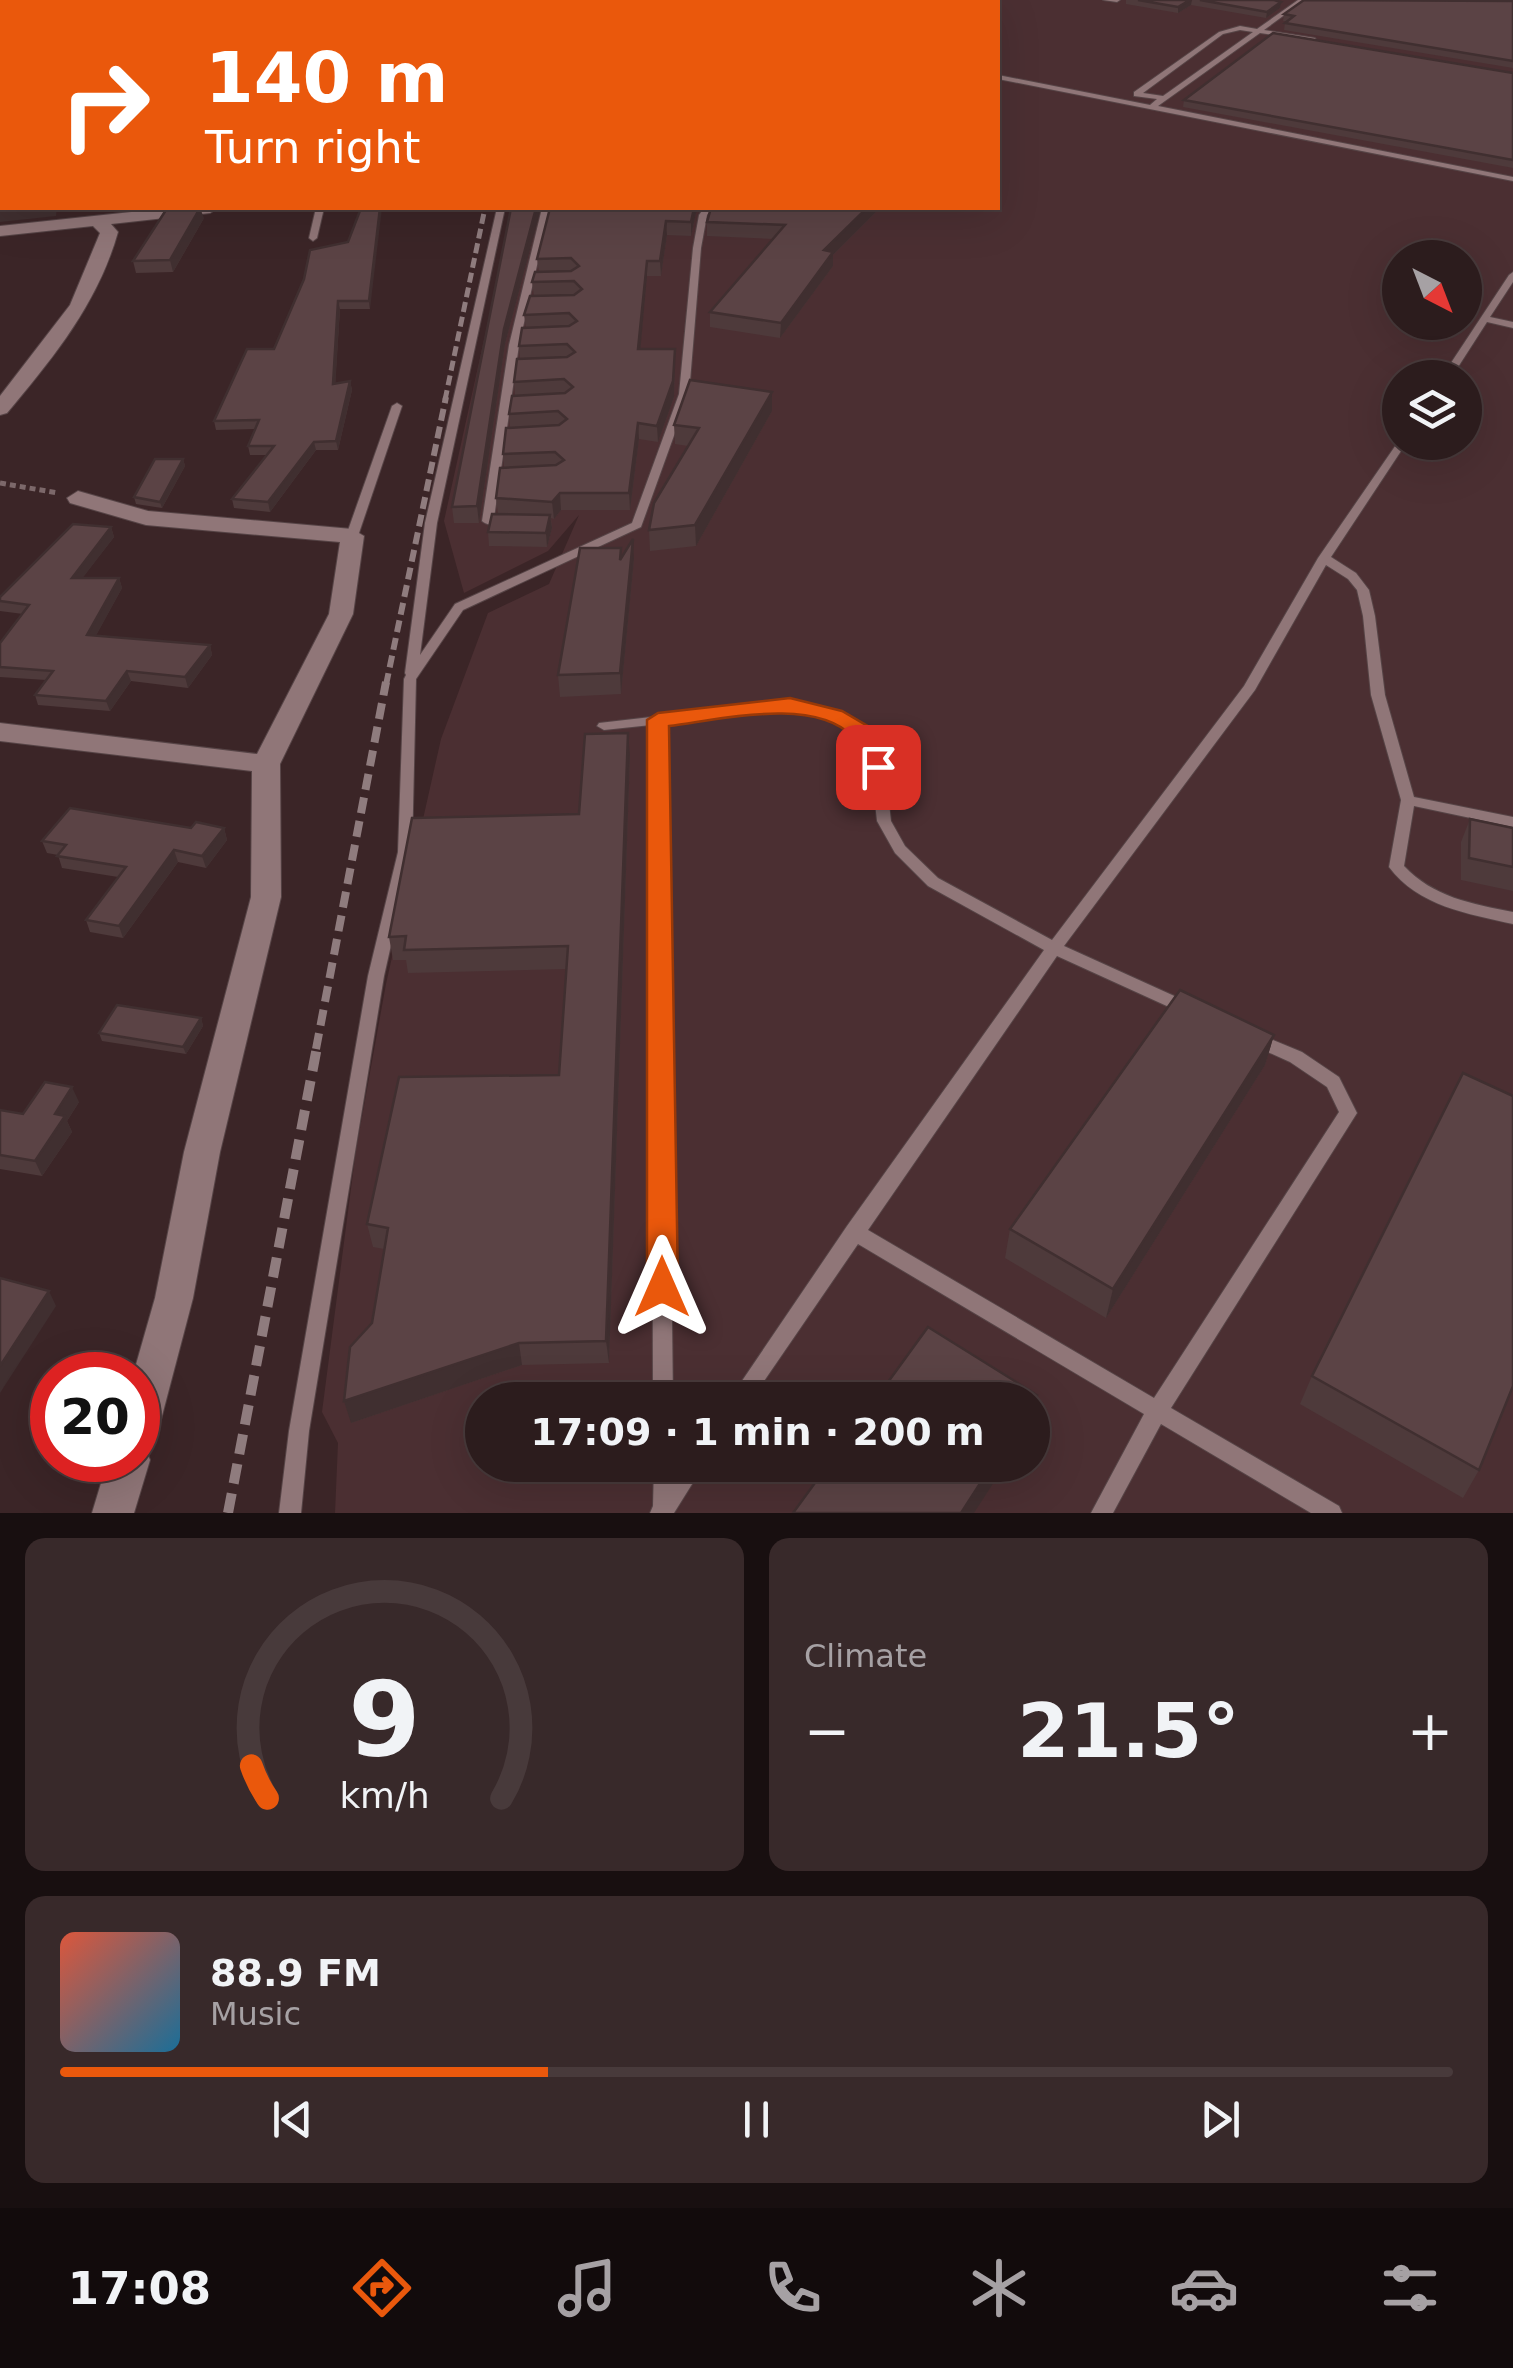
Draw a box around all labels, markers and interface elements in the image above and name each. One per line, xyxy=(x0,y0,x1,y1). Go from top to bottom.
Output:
text: 140 m xyxy=(205,37,448,119)
icon: right xyxy=(40,40,170,170)
text: Turn right xyxy=(205,121,420,174)
north arrow xyxy=(1382,240,1482,340)
map controls xyxy=(1382,240,1482,460)
button: layers xyxy=(1382,360,1482,460)
pin xyxy=(836,725,921,810)
icon: arrive xyxy=(851,740,906,795)
position arrow xyxy=(610,1235,714,1339)
speed limit sign: 20 xyxy=(30,1352,160,1482)
text: 17:09 · 1 min · 200 m xyxy=(530,1410,985,1454)
text: Climate xyxy=(804,1637,927,1675)
text: 9 xyxy=(348,1659,421,1781)
text: 21.5° xyxy=(1017,1687,1240,1775)
text: − xyxy=(804,1699,850,1763)
text: + xyxy=(1407,1699,1453,1763)
text: km/h xyxy=(339,1775,430,1816)
text: 88.9 FM xyxy=(210,1951,381,1995)
text: Music xyxy=(210,1995,301,2033)
icon: previous xyxy=(265,2092,320,2147)
icon: pause xyxy=(729,2092,784,2147)
icon: next xyxy=(1193,2092,1248,2147)
icon: directions xyxy=(347,2253,417,2323)
icon: music xyxy=(552,2253,622,2323)
icon: phone xyxy=(758,2253,828,2323)
icon: climate xyxy=(964,2253,1034,2323)
icon: car xyxy=(1169,2253,1239,2323)
icon: filters xyxy=(1375,2253,1445,2323)
text: 17:08 xyxy=(68,2262,211,2315)

